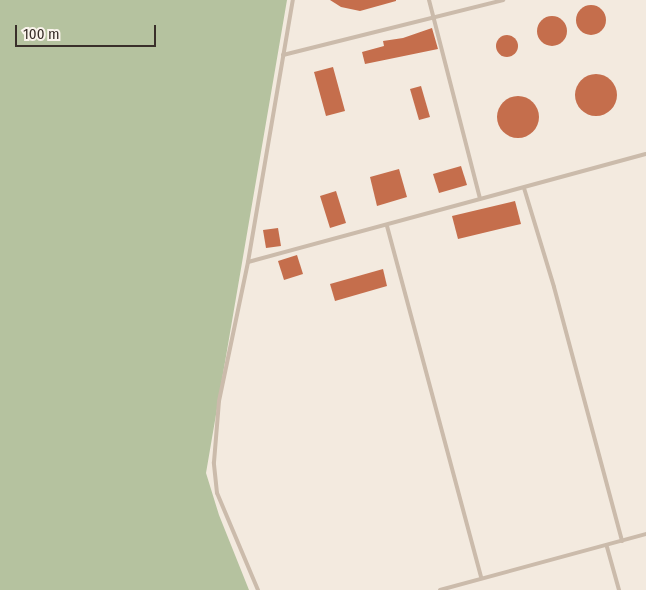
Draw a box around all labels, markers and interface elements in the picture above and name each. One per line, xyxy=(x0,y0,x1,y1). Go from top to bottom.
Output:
scale bar xyxy=(18,15,159,47)
text: 100 m xyxy=(23,25,60,43)

